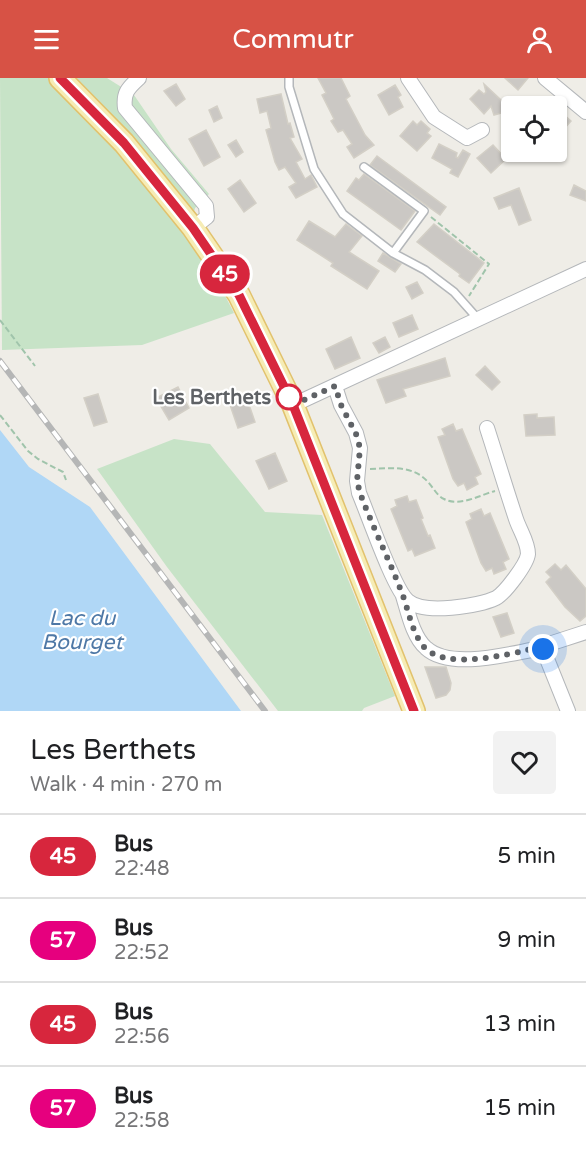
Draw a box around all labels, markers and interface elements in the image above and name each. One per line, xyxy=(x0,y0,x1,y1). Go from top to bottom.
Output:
icon: menu xyxy=(30,23,63,56)
text: Commutr xyxy=(232,23,354,56)
icon: person xyxy=(523,23,556,56)
map controls xyxy=(501,96,567,162)
button: locate xyxy=(501,96,567,162)
line badge: 45 xyxy=(198,254,252,294)
text: 45 xyxy=(212,262,238,287)
marker: Les Berthets xyxy=(276,384,302,410)
place label: Les Berthets xyxy=(152,386,271,410)
water label: Lac du Bourget xyxy=(42,606,124,655)
your location xyxy=(528,634,558,664)
button: heart xyxy=(493,731,556,794)
text: Les Berthets xyxy=(30,733,196,767)
text: Walk · 4 min · 270 m xyxy=(30,773,222,797)
text: Bus xyxy=(114,831,153,857)
text: 5 min xyxy=(497,843,556,869)
text: 45 xyxy=(50,844,76,869)
text: 22:48 xyxy=(114,857,169,881)
text: Bus xyxy=(114,915,153,941)
text: 9 min xyxy=(497,927,556,953)
text: 57 xyxy=(50,928,76,953)
text: 22:52 xyxy=(114,941,169,965)
text: Bus xyxy=(114,999,153,1025)
text: 13 min xyxy=(484,1011,556,1037)
text: 45 xyxy=(50,1012,76,1037)
text: 22:56 xyxy=(114,1025,169,1049)
text: Bus xyxy=(114,1083,153,1109)
text: 15 min xyxy=(484,1095,556,1121)
text: 57 xyxy=(50,1096,76,1121)
text: 22:58 xyxy=(114,1109,169,1133)

